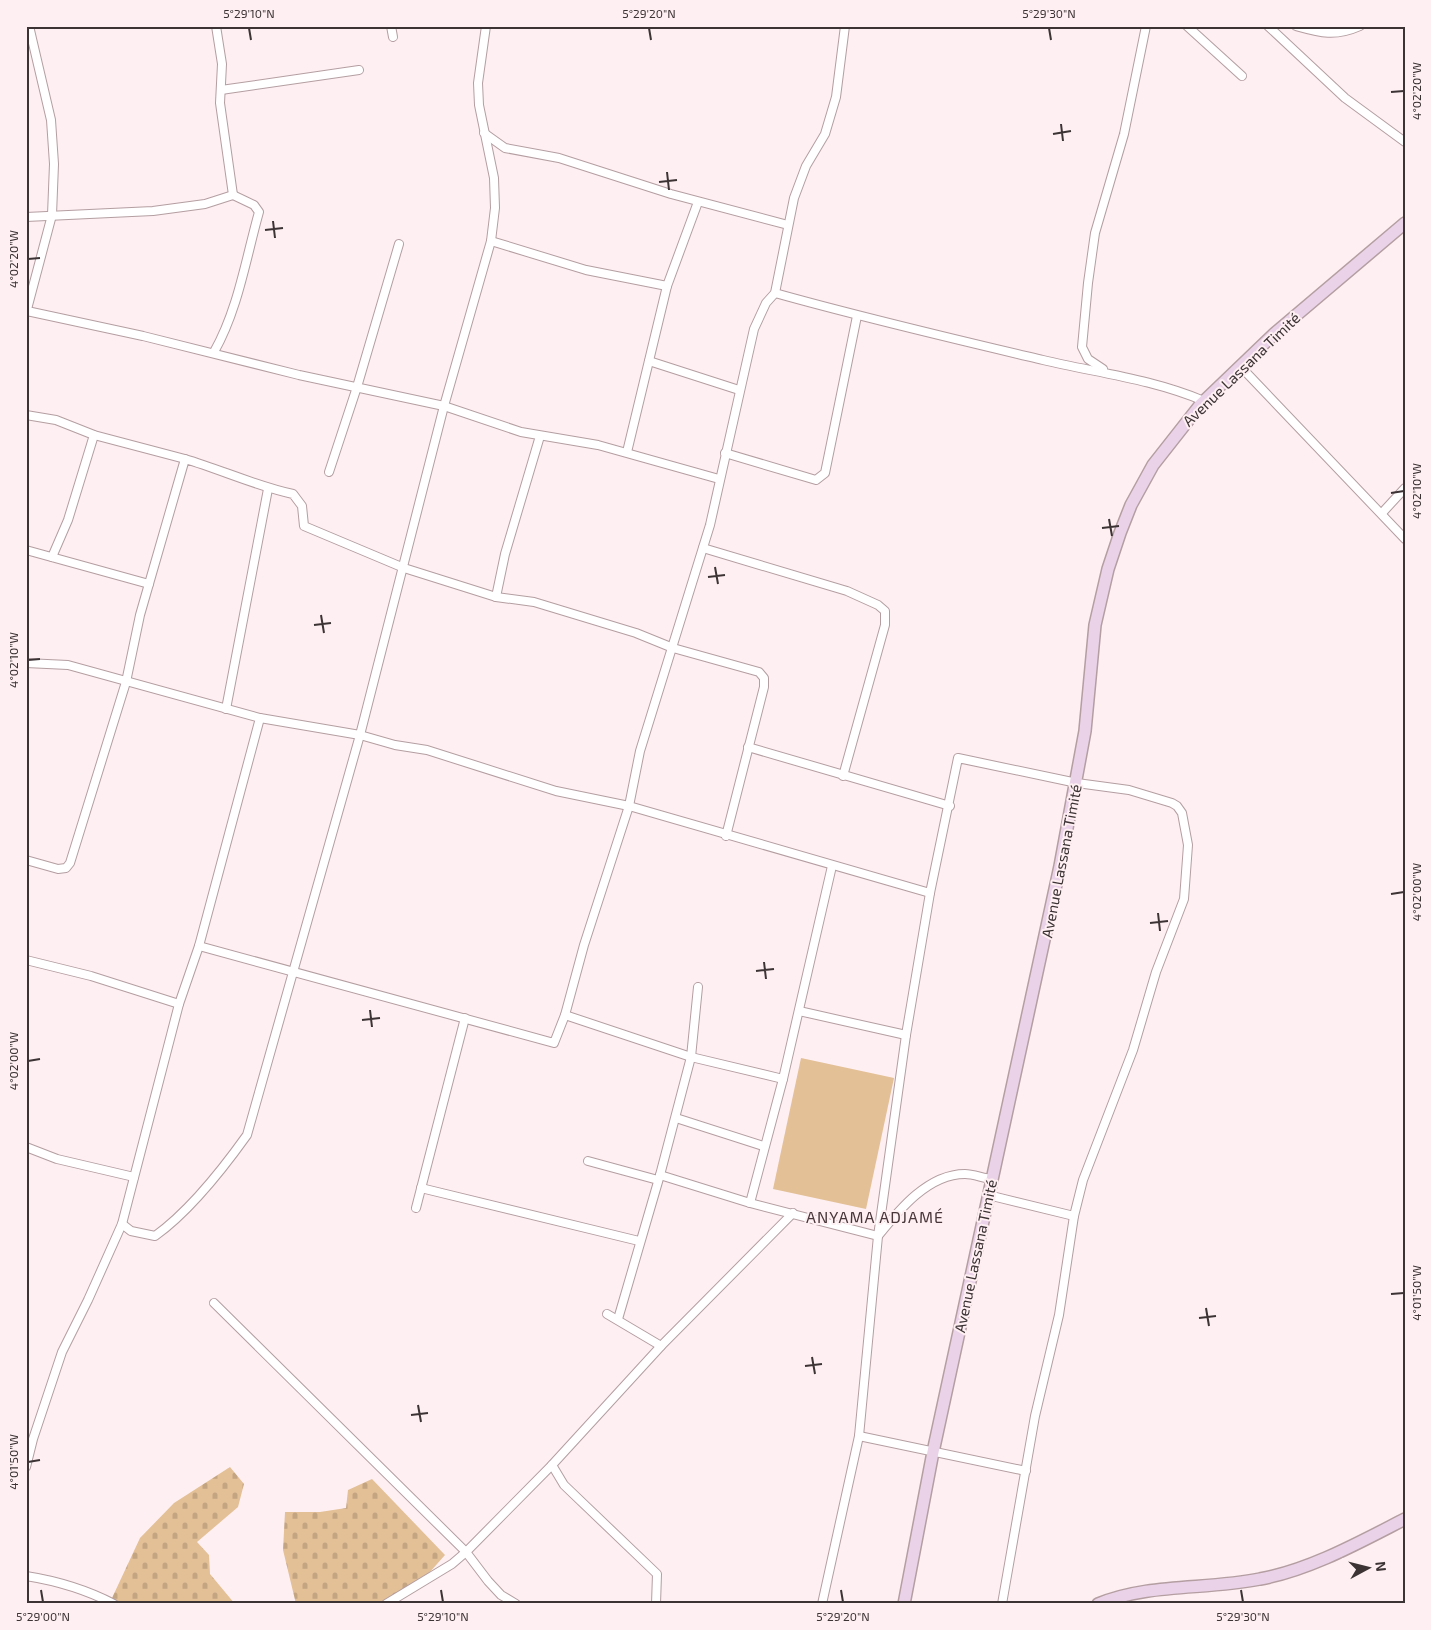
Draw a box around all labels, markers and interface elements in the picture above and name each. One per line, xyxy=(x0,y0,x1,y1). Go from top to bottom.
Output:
text: 5°29'10"N xyxy=(223,6,275,20)
text: 5°29'20"N xyxy=(622,6,676,20)
text: 5°29'30"N xyxy=(1022,6,1076,20)
text: 4°02'20"W xyxy=(1409,62,1423,120)
text: 4°02'20"W xyxy=(6,230,20,288)
street label: Avenue Lassana Timité xyxy=(1179,308,1303,430)
text: 4°02'10"W xyxy=(1409,463,1423,519)
text: 4°02'10"W xyxy=(6,632,20,688)
street label: Avenue Lassana Timité xyxy=(1037,783,1085,939)
text: 4°02'00"W xyxy=(1409,863,1423,921)
text: 4°02'00"W xyxy=(6,1032,20,1090)
street label: Avenue Lassana Timité xyxy=(950,1178,1000,1334)
district label: ANYAMA ADJAMÉ xyxy=(806,1207,944,1226)
text: 4°01'50"W xyxy=(1409,1265,1423,1321)
text: 4°01'50"W xyxy=(6,1434,20,1490)
north arrow xyxy=(1344,1542,1394,1592)
text: N xyxy=(1372,1560,1390,1572)
text: 5°29'00"N xyxy=(16,1609,70,1623)
text: 5°29'10"N xyxy=(417,1609,469,1623)
text: 5°29'20"N xyxy=(816,1609,870,1623)
text: 5°29'30"N xyxy=(1216,1609,1270,1623)

